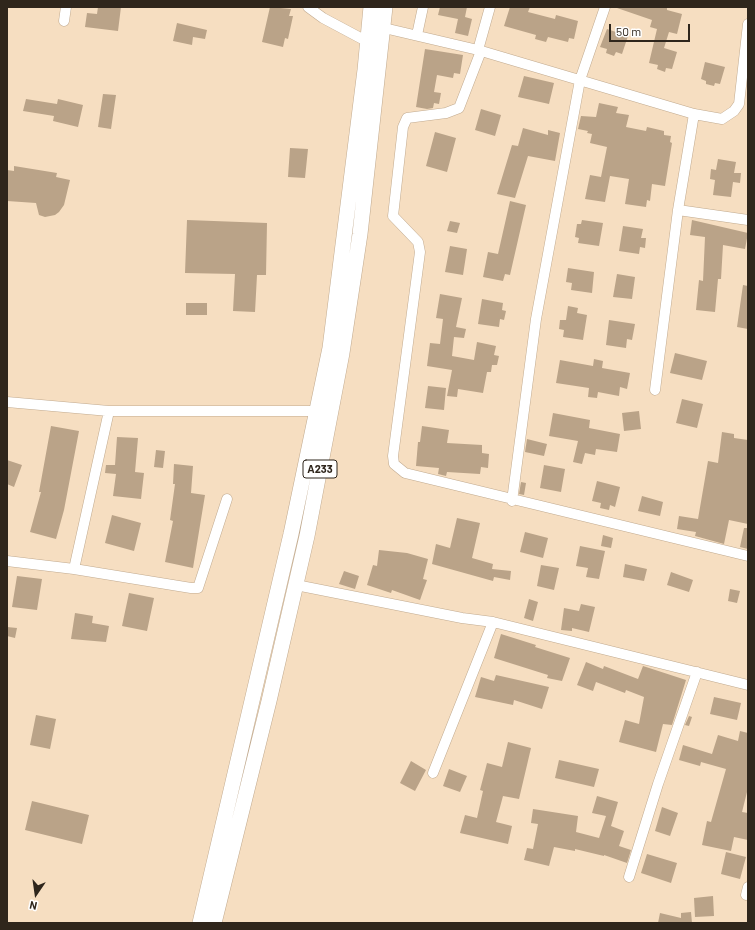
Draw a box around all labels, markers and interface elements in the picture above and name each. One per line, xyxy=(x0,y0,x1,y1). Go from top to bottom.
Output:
scale bar xyxy=(611,16,692,42)
text: 50 m xyxy=(616,24,641,38)
road number: A233 xyxy=(303,460,337,478)
north arrow xyxy=(16,874,56,914)
text: N xyxy=(28,899,38,913)

